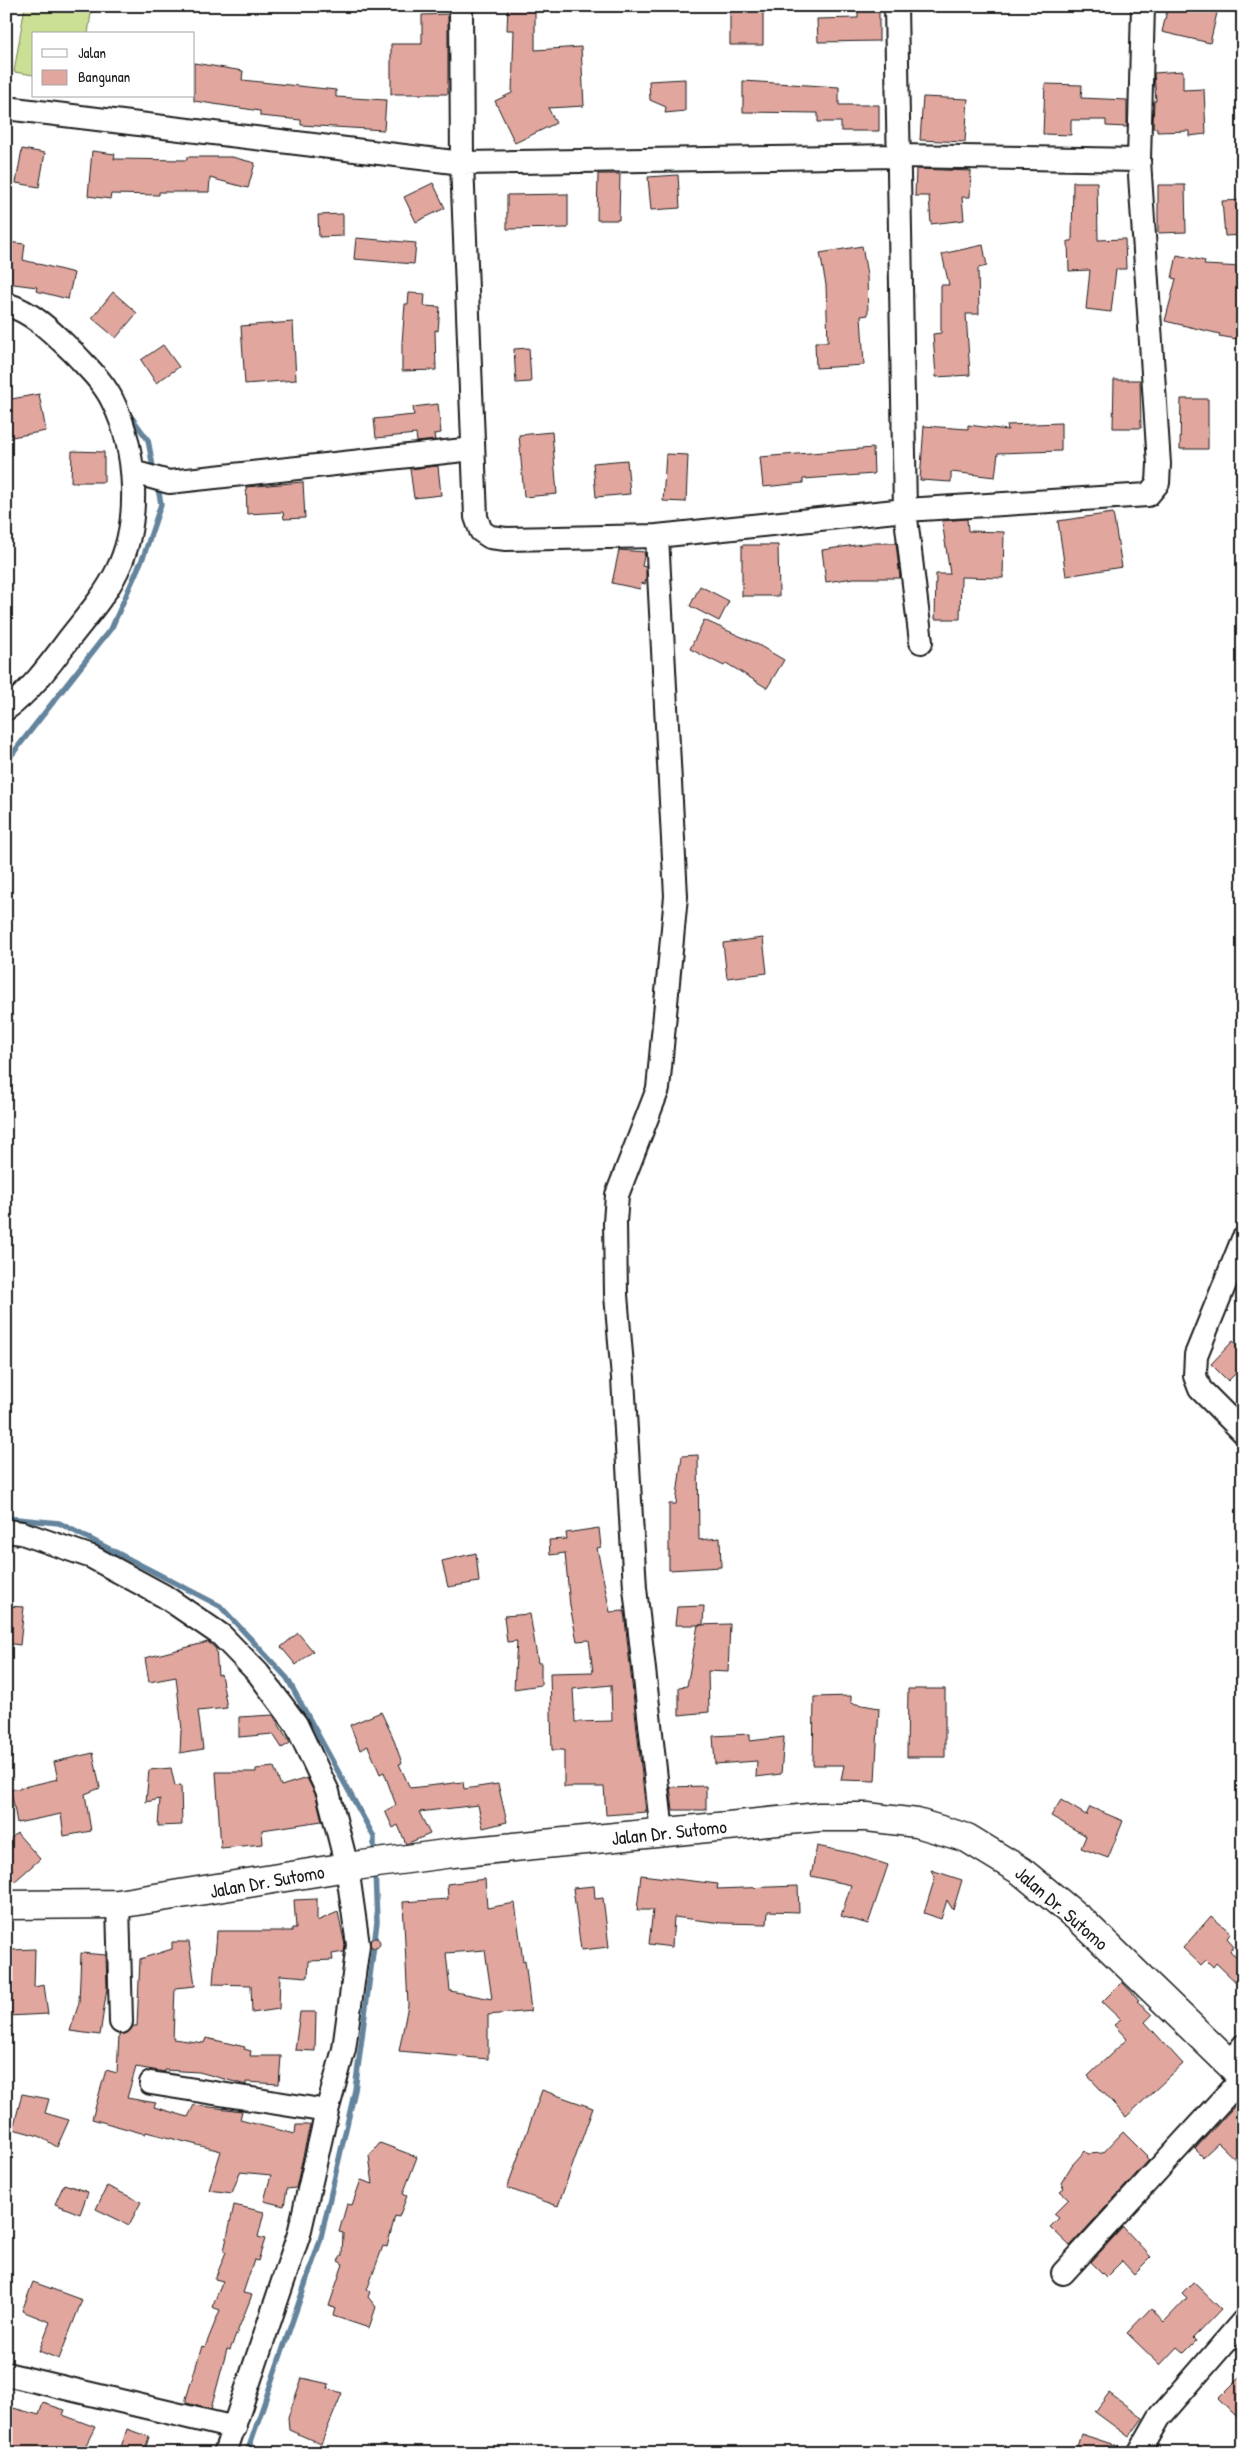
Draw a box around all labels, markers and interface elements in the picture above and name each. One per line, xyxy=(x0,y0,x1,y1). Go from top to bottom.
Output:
legend xyxy=(32,32,195,98)
text: Jalan xyxy=(78,42,106,63)
text: Bangunan xyxy=(78,66,131,87)
street label: Jalan Dr. Sutomo xyxy=(610,1813,728,1851)
street label: Jalan Dr. Sutomo xyxy=(208,1858,327,1904)
street label: Jalan Dr. Sutomo xyxy=(1010,1860,1114,1956)

